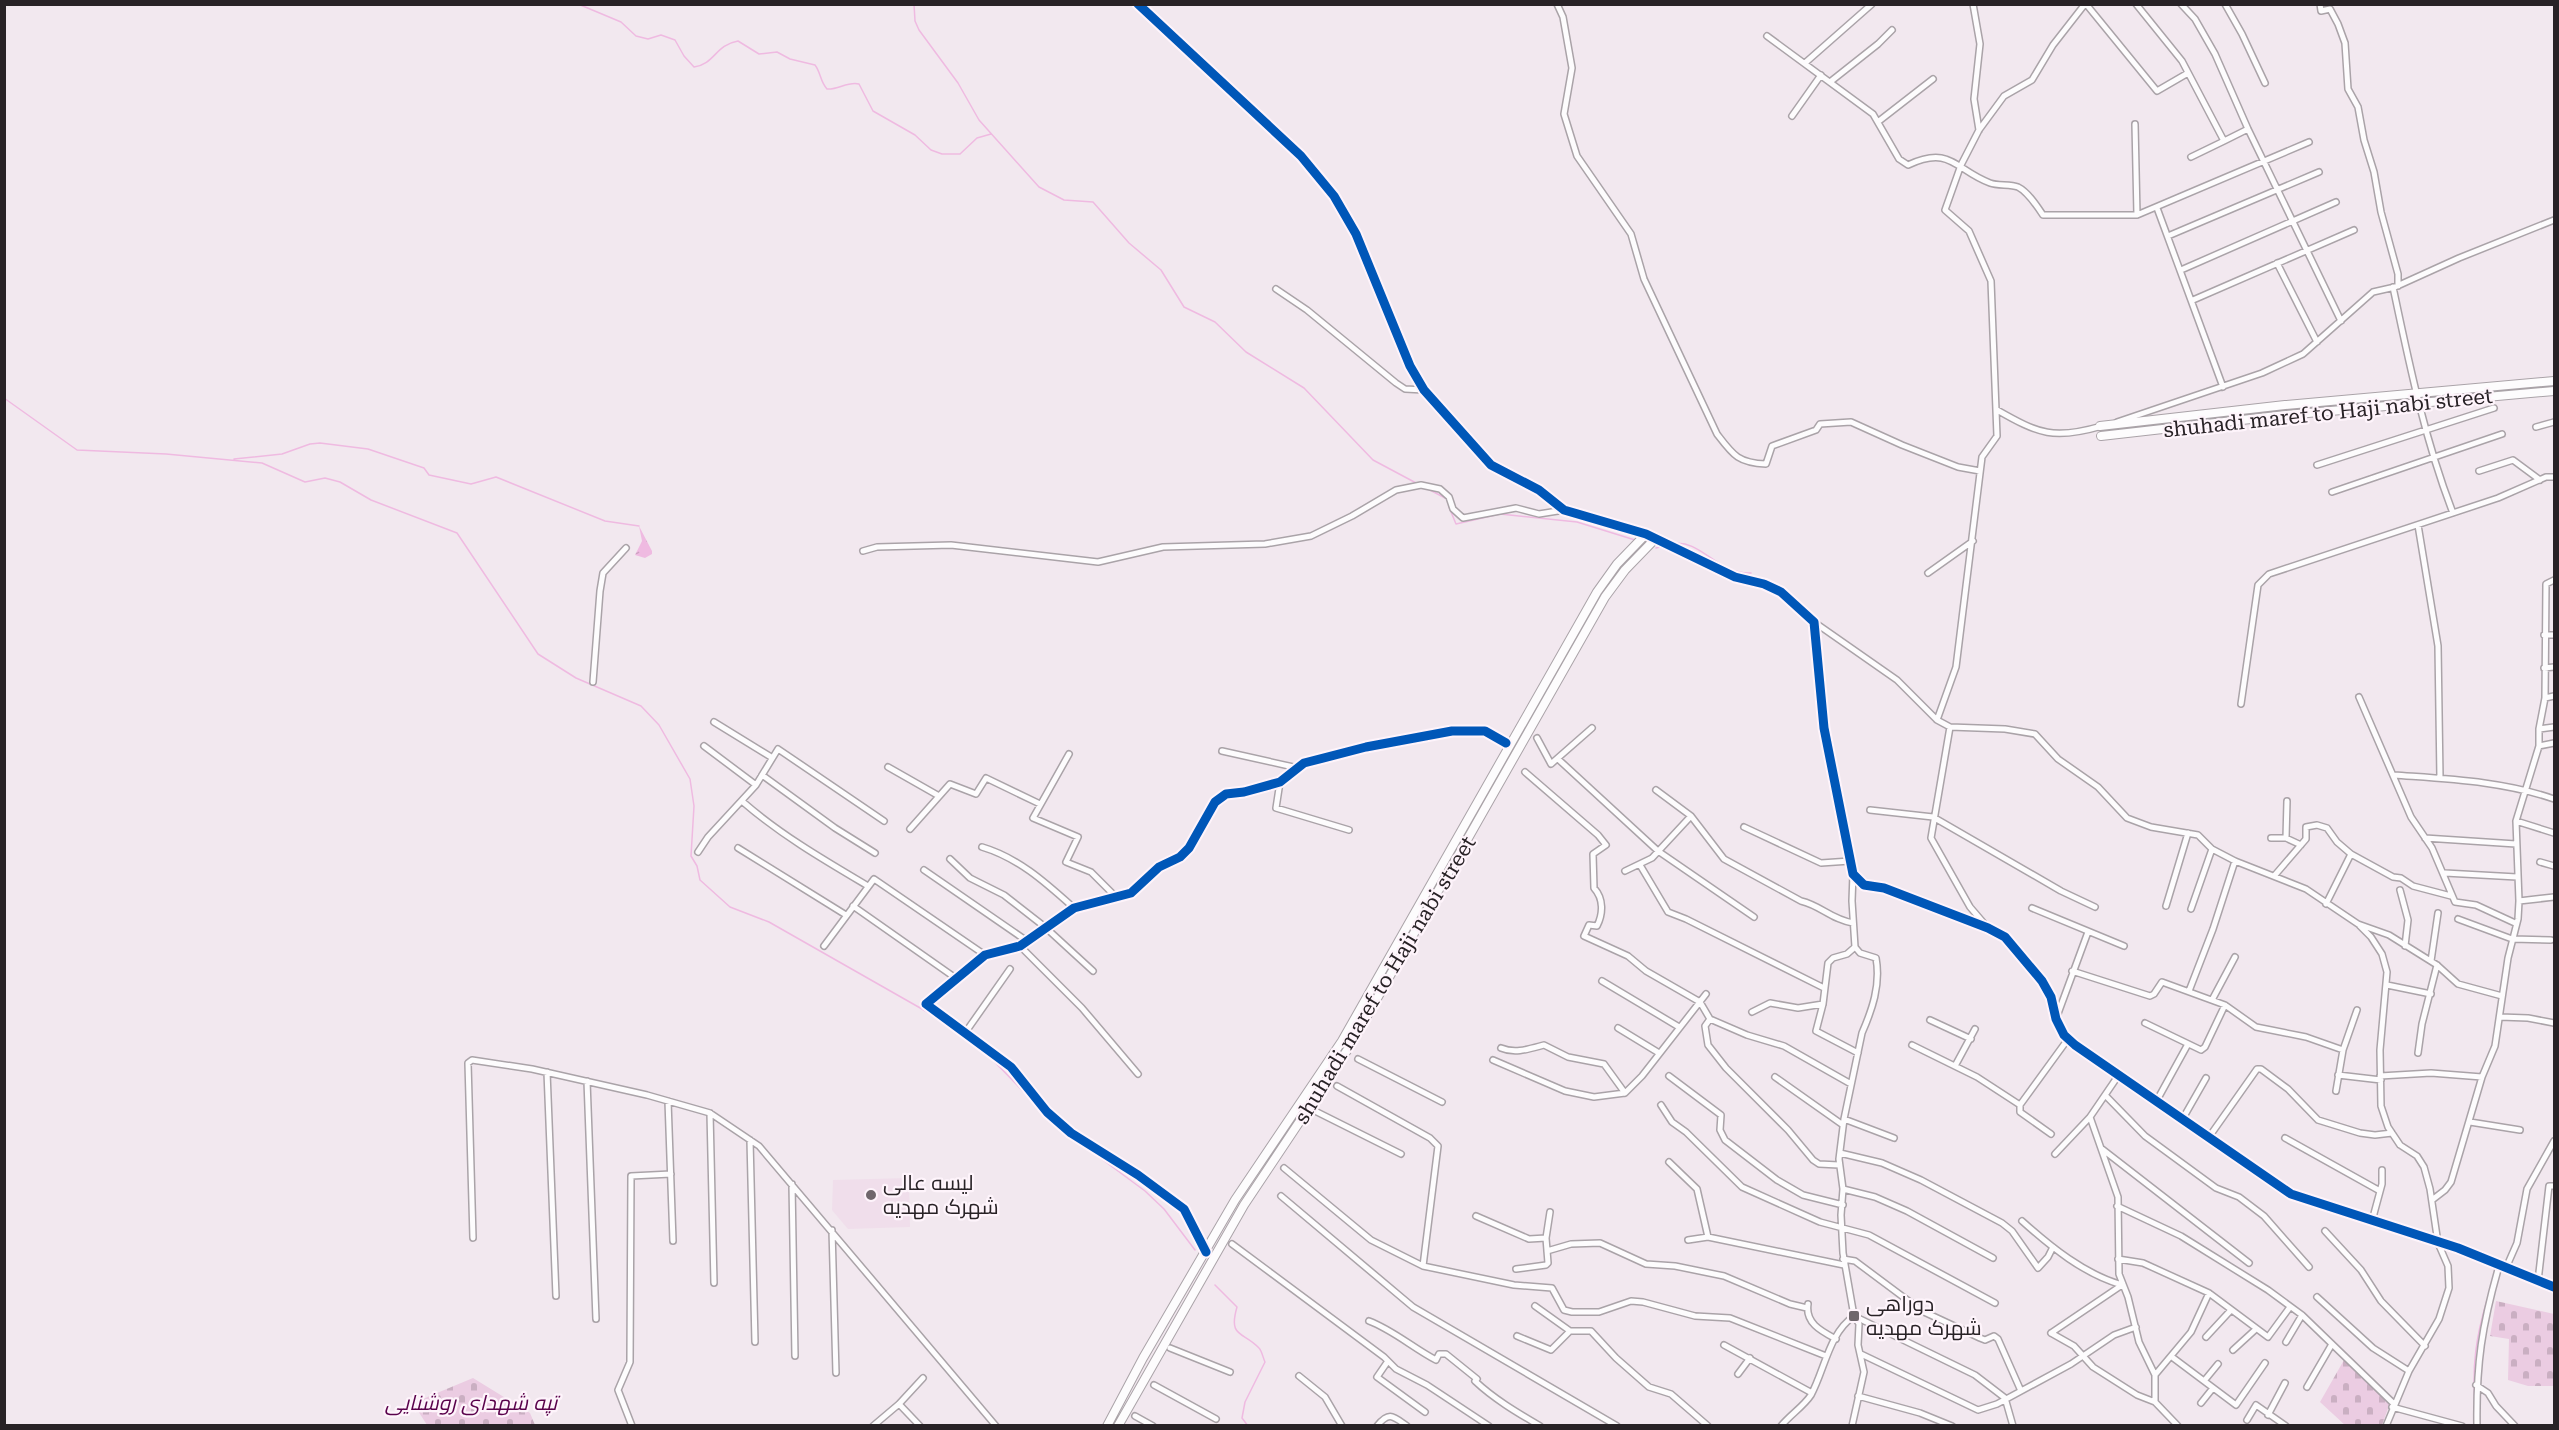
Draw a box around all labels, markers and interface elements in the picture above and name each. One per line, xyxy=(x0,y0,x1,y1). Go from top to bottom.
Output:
street label: shuhadi maref to Haji nabi street xyxy=(2162,384,2494,442)
street label: shuhadi maref to Haji nabi street xyxy=(1289,832,1481,1128)
place label: لیسه عالی شهرک مهدیه xyxy=(883,1171,999,1220)
marker: لیسه عالی شهرک مهدیه xyxy=(864,1188,878,1202)
place label: دوراهی شهرک مهدیه xyxy=(1866,1292,1982,1341)
marker: دوراهی شهرک مهدیه xyxy=(1847,1309,1861,1323)
park label: تپه شهدای روشنایی xyxy=(385,1391,561,1416)

